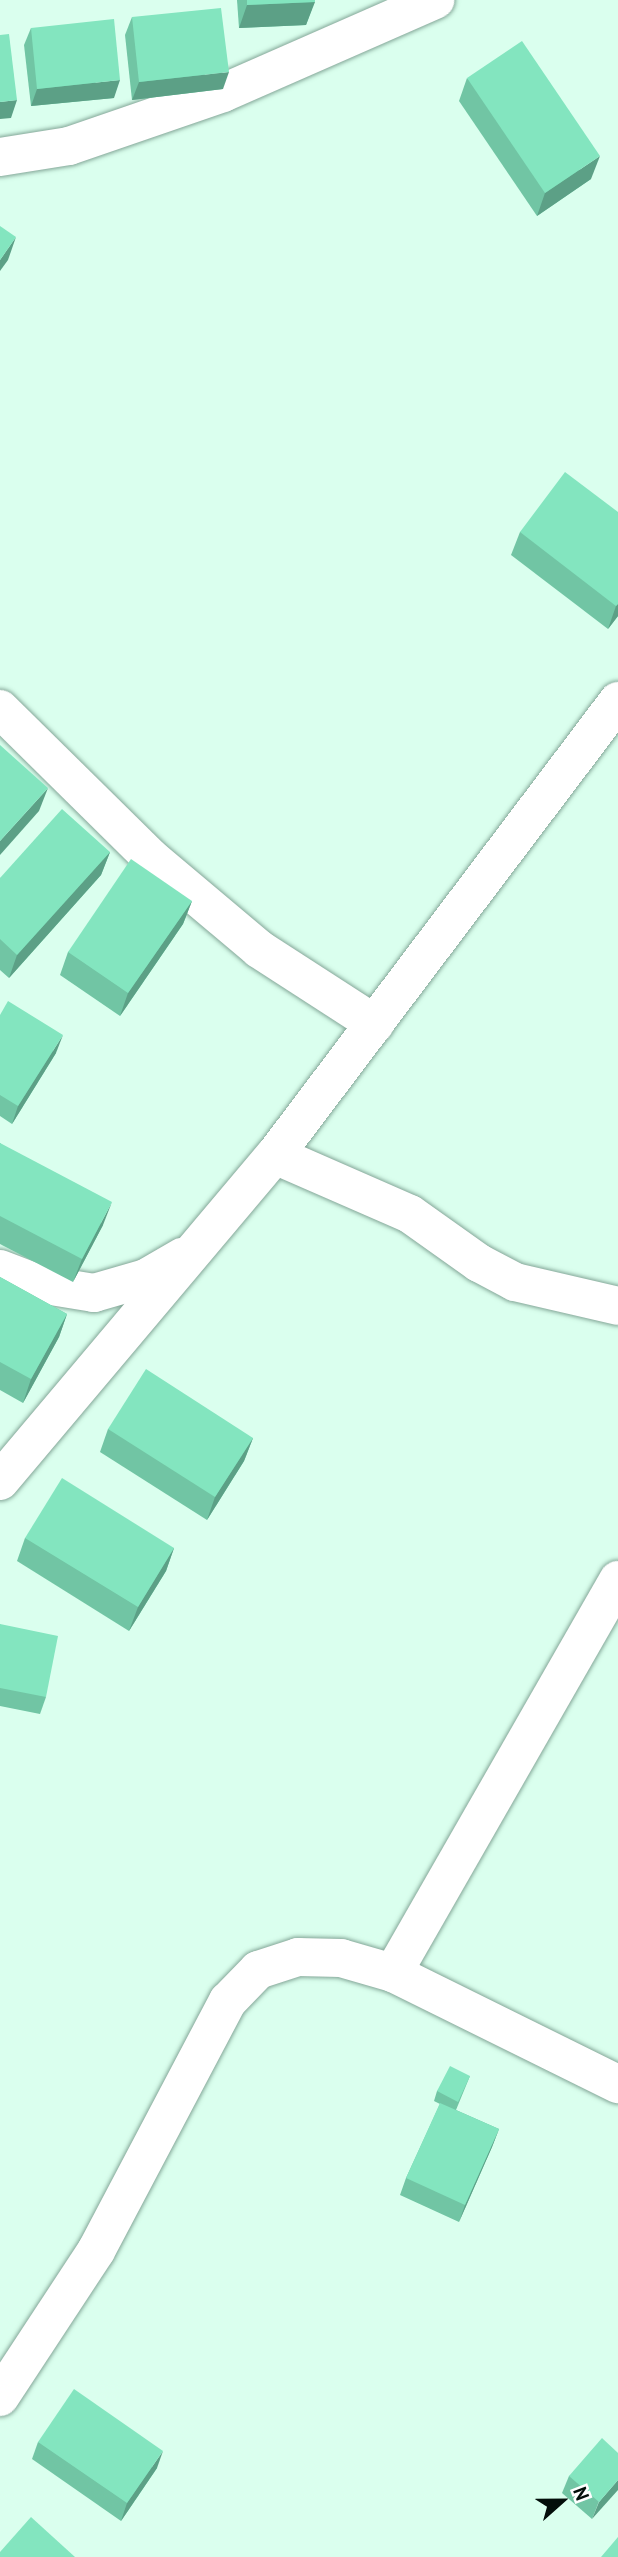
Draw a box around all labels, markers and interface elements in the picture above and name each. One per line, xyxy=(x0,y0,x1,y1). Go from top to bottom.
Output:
north arrow xyxy=(527,2466,597,2536)
text: N xyxy=(568,2483,595,2504)

